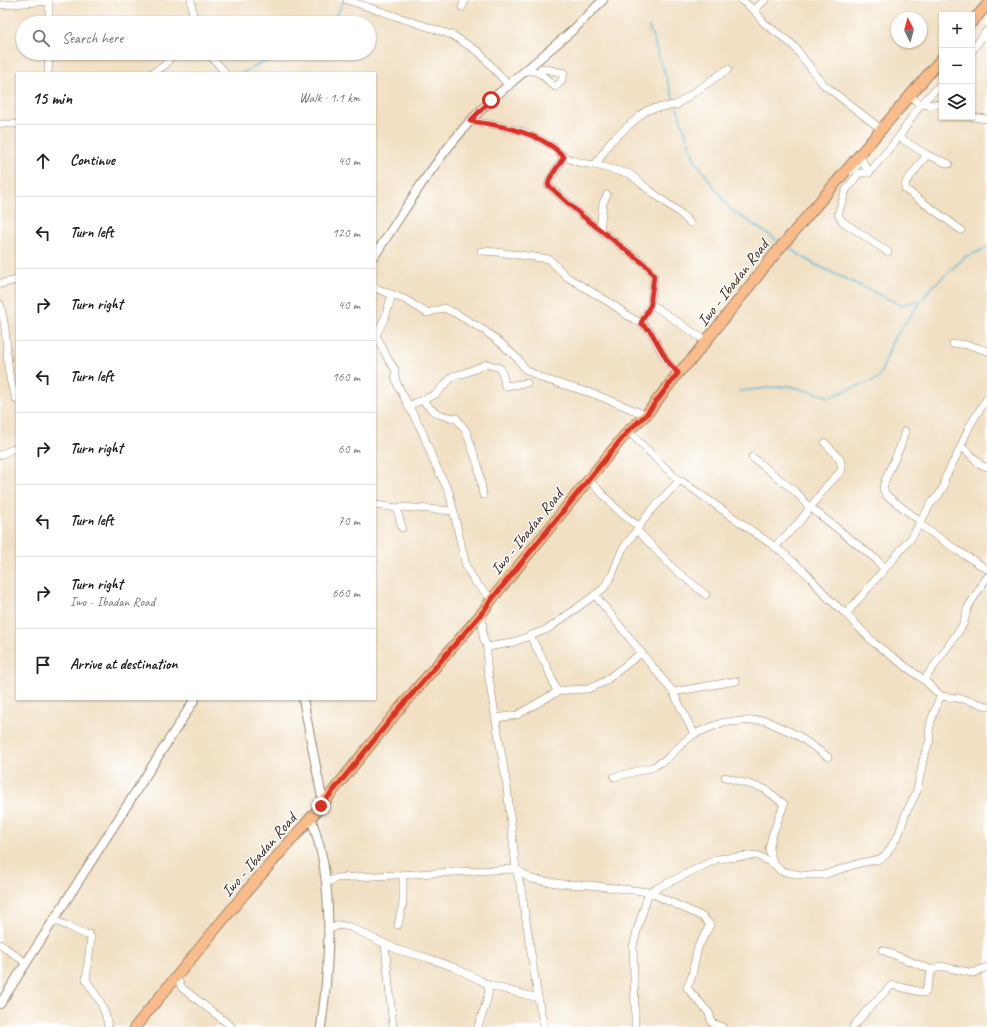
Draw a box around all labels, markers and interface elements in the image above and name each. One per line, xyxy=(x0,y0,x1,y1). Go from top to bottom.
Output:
north arrow xyxy=(891,12,927,48)
map controls xyxy=(939,12,975,120)
button: + xyxy=(939,12,975,48)
search box xyxy=(16,16,376,60)
icon: search xyxy=(30,27,52,49)
text: Search here xyxy=(62,29,123,48)
button: − xyxy=(939,48,975,84)
button: layers xyxy=(939,84,975,120)
text: 15 min xyxy=(32,88,72,109)
text: Walk · 1.1 km xyxy=(299,90,360,106)
route start xyxy=(482,91,500,109)
icon: ahead xyxy=(32,150,54,172)
text: Continue xyxy=(70,151,115,170)
text: 40 m xyxy=(338,153,360,169)
icon: left xyxy=(32,222,54,244)
text: Turn left xyxy=(70,223,113,242)
text: 120 m xyxy=(332,225,360,241)
street label: Iwo - Ibadan Road xyxy=(693,234,775,330)
icon: right xyxy=(32,294,54,316)
text: Turn right xyxy=(70,295,123,314)
text: 40 m xyxy=(338,297,360,313)
icon: left xyxy=(32,366,54,388)
text: Turn left xyxy=(70,367,113,386)
text: 160 m xyxy=(332,369,360,385)
icon: right xyxy=(32,438,54,460)
text: Turn right xyxy=(70,439,123,458)
text: 60 m xyxy=(338,441,360,457)
street label: Iwo - Ibadan Road xyxy=(486,483,569,579)
icon: left xyxy=(32,510,54,532)
text: Turn left xyxy=(70,511,113,530)
text: 70 m xyxy=(338,513,360,529)
text: Turn right xyxy=(70,575,123,594)
icon: right xyxy=(32,582,54,604)
text: 660 m xyxy=(332,585,360,601)
text: Iwo - Ibadan Road xyxy=(70,594,155,610)
icon: arrive xyxy=(32,654,54,676)
text: Arrive at destination xyxy=(70,655,177,674)
route end xyxy=(312,797,330,815)
street label: Iwo - Ibadan Road xyxy=(217,807,303,901)

